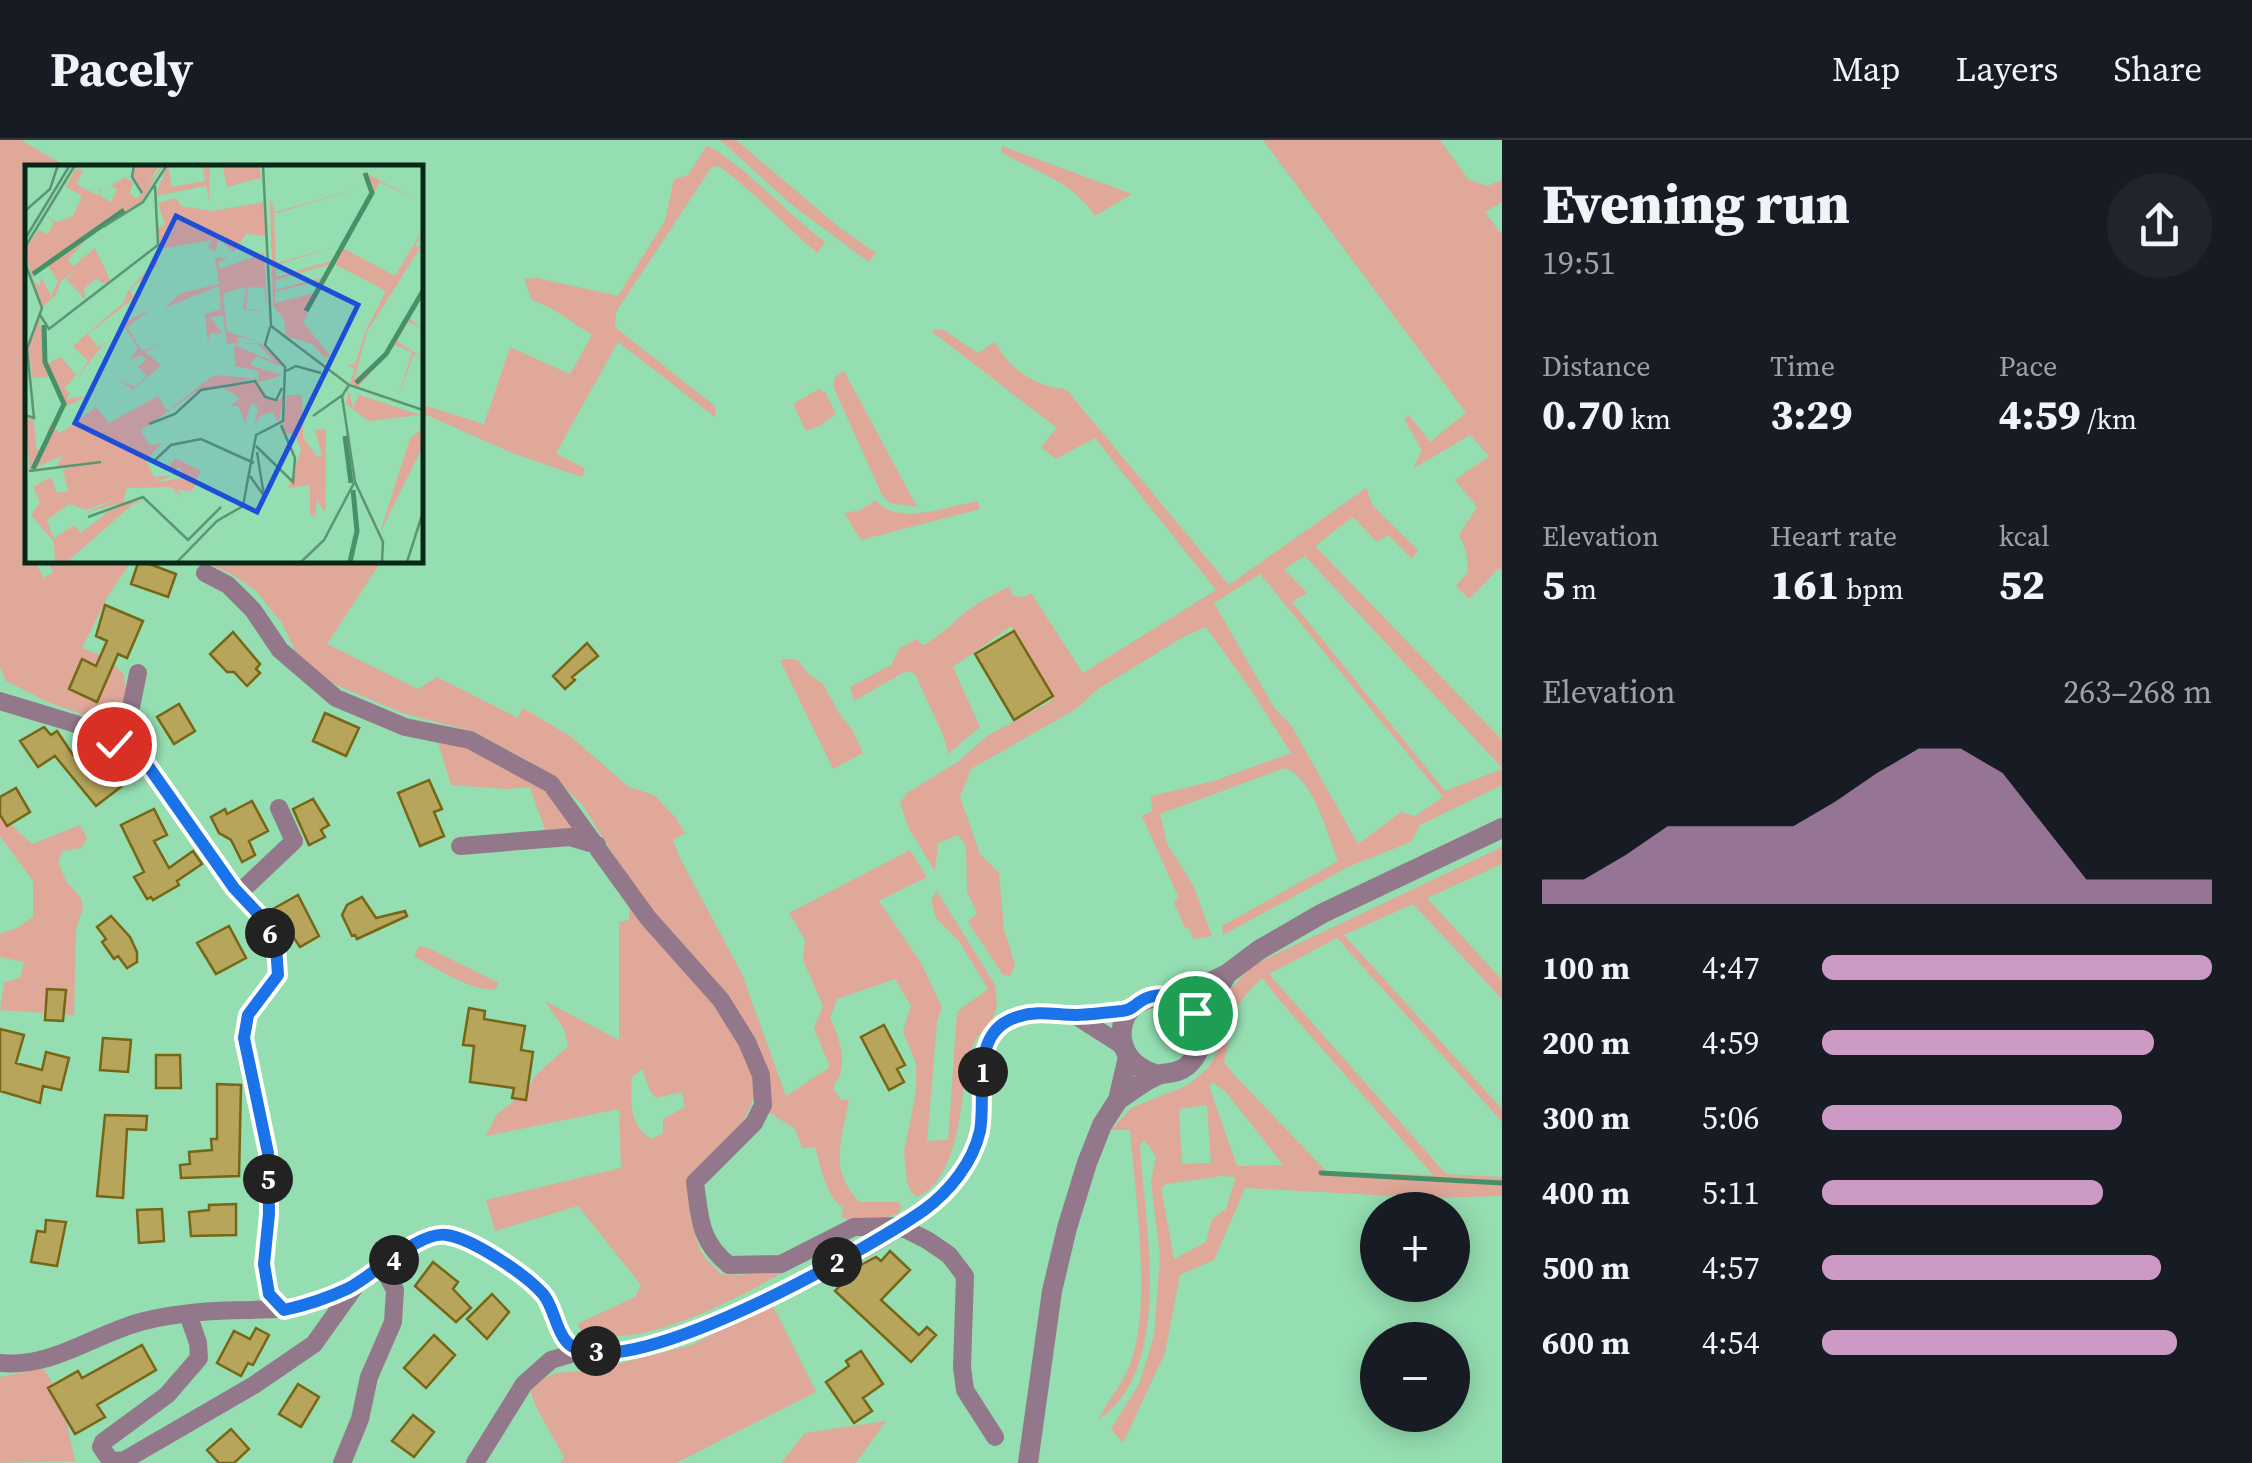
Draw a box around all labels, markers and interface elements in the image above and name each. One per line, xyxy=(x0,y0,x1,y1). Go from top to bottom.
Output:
text: Pacely xyxy=(50,36,193,102)
text: Map xyxy=(1832,45,1900,93)
text: Layers xyxy=(1955,45,2058,93)
text: Share xyxy=(2113,45,2202,93)
inset map xyxy=(25,165,422,562)
text: Evening run xyxy=(1542,166,1850,241)
button: share xyxy=(2107,173,2212,278)
text: 19:51 xyxy=(1542,241,1616,285)
text: Distance xyxy=(1542,347,1651,385)
text: Time xyxy=(1770,347,1835,385)
text: Pace xyxy=(1999,347,2057,385)
text: 0.70 xyxy=(1542,385,1624,443)
text: 3:29 xyxy=(1770,385,1852,443)
text: 4:59 xyxy=(1999,385,2081,443)
text: km xyxy=(1624,400,1671,438)
text: /km xyxy=(2081,400,2137,438)
text: Elevation xyxy=(1542,517,1659,555)
text: Heart rate xyxy=(1770,517,1897,555)
text: kcal xyxy=(1999,517,2050,555)
text: 5 xyxy=(1542,555,1565,613)
text: 161 xyxy=(1770,555,1840,613)
text: 52 xyxy=(1999,555,2045,613)
text: m xyxy=(1565,570,1597,608)
text: bpm xyxy=(1840,570,1904,608)
text: Elevation xyxy=(1542,670,1676,714)
text: 263–268 m xyxy=(2063,670,2212,714)
pin xyxy=(72,702,157,787)
icon: check xyxy=(87,717,142,772)
pin: 6 xyxy=(245,908,295,958)
text: 6 xyxy=(262,914,278,952)
text: 100 m xyxy=(1542,946,1630,990)
text: 4:47 xyxy=(1702,946,1760,990)
pin xyxy=(1153,971,1238,1056)
icon: arrive xyxy=(1168,986,1223,1041)
text: 200 m xyxy=(1542,1021,1630,1065)
text: 4:59 xyxy=(1702,1021,1760,1065)
pin: 1 xyxy=(958,1047,1008,1097)
text: 1 xyxy=(975,1053,991,1091)
text: 300 m xyxy=(1542,1096,1630,1140)
text: 5:06 xyxy=(1702,1096,1760,1140)
pin: 5 xyxy=(243,1154,293,1204)
text: 5 xyxy=(260,1160,276,1198)
text: 400 m xyxy=(1542,1171,1630,1215)
text: 5:11 xyxy=(1702,1171,1760,1215)
map controls xyxy=(1360,1192,1470,1432)
button: + xyxy=(1360,1192,1470,1302)
pin: 4 xyxy=(369,1235,419,1285)
pin: 2 xyxy=(812,1237,862,1287)
text: 4 xyxy=(386,1241,402,1279)
text: 2 xyxy=(829,1243,845,1281)
text: 500 m xyxy=(1542,1246,1630,1290)
text: 4:57 xyxy=(1702,1246,1760,1290)
text: 600 m xyxy=(1542,1321,1630,1365)
text: 4:54 xyxy=(1702,1321,1760,1365)
button: − xyxy=(1360,1322,1470,1432)
pin: 3 xyxy=(571,1326,621,1376)
text: 3 xyxy=(588,1332,604,1370)

